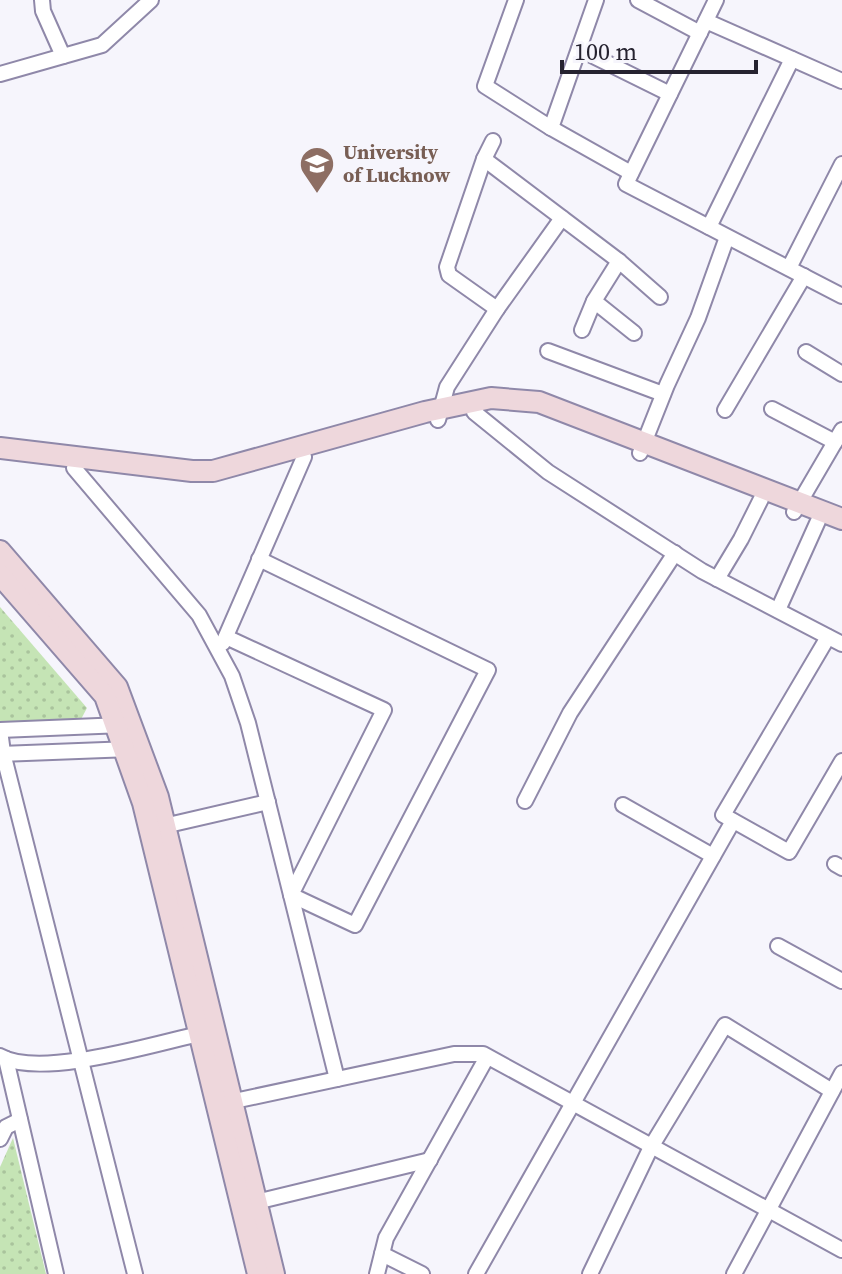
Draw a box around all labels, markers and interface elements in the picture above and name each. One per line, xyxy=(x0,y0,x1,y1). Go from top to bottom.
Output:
scale bar xyxy=(562,24,756,74)
text: 100 m xyxy=(574,35,637,68)
place label: University of Lucknow xyxy=(343,138,450,189)
school or university icon: University of Lucknow xyxy=(298,145,336,195)

